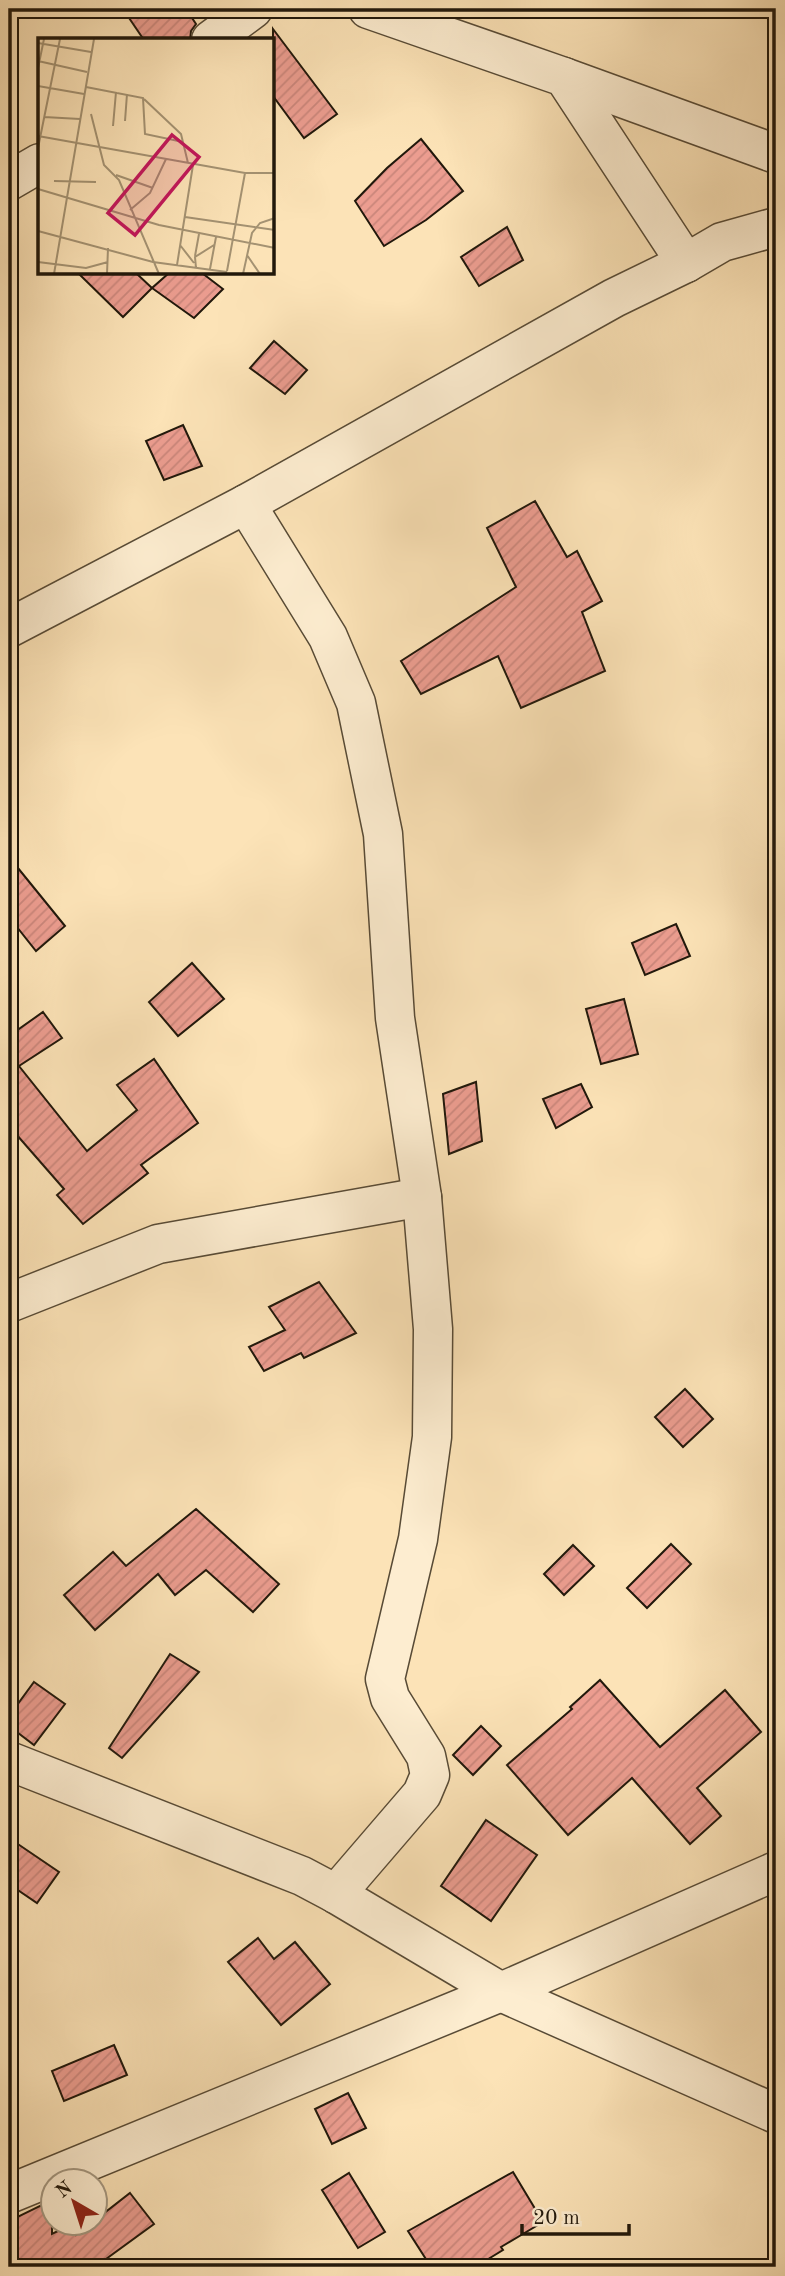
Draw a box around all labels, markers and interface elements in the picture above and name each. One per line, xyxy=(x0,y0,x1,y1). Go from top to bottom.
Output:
inset map xyxy=(38,38,275,275)
north arrow xyxy=(38,2168,108,2238)
text: N xyxy=(53,2178,77,2203)
scale bar xyxy=(522,2192,629,2236)
text: 20 m xyxy=(533,2208,580,2229)

